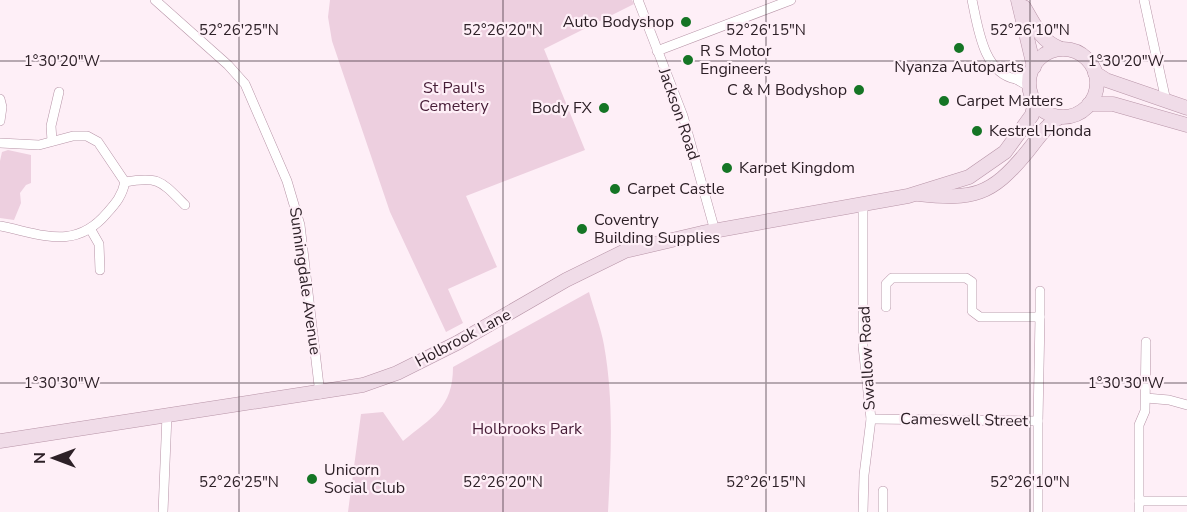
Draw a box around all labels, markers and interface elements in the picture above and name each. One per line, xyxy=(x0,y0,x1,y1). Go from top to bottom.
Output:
place label: Auto Bodyshop xyxy=(563,11,674,33)
marker: Auto Bodyshop xyxy=(679,15,693,29)
text: 52°26'25"N xyxy=(199,20,279,40)
text: 52°26'20"N xyxy=(463,20,543,40)
text: 52°26'15"N xyxy=(726,20,806,40)
text: 52°26'10"N xyxy=(990,20,1070,40)
place label: R S Motor Engineers xyxy=(700,40,772,80)
marker: Nyanza Autoparts xyxy=(952,41,966,55)
text: 1°30'20"W xyxy=(24,51,101,71)
text: 1°30'20"W xyxy=(1088,51,1165,71)
marker: R S Motor Engineers xyxy=(681,53,695,67)
place label: Nyanza Autoparts xyxy=(894,56,1024,78)
street label: Jackson Road xyxy=(653,64,705,163)
park label: St Paul's Cemetery xyxy=(419,77,489,117)
place label: C & M Bodyshop xyxy=(727,79,847,101)
marker: C & M Bodyshop xyxy=(852,83,866,97)
place label: Carpet Matters xyxy=(956,90,1063,112)
marker: Carpet Matters xyxy=(937,94,951,108)
place label: Body FX xyxy=(532,97,593,119)
marker: Body FX xyxy=(597,101,611,115)
place label: Kestrel Honda xyxy=(989,120,1092,142)
marker: Kestrel Honda xyxy=(970,124,984,138)
place label: Karpet Kingdom xyxy=(739,157,855,179)
marker: Karpet Kingdom xyxy=(720,161,734,175)
place label: Carpet Castle xyxy=(627,178,725,200)
marker: Carpet Castle xyxy=(608,182,622,196)
street label: Sunningdale Avenue xyxy=(284,206,326,356)
place label: Coventry Building Supplies xyxy=(594,209,720,249)
marker: Coventry Building Supplies xyxy=(575,222,589,236)
street label: Holbrook Lane xyxy=(411,304,515,372)
street label: Swallow Road xyxy=(853,305,881,411)
text: 1°30'30"W xyxy=(24,373,101,393)
text: 1°30'30"W xyxy=(1088,373,1165,393)
street label: Cameswell Street xyxy=(900,408,1028,432)
park label: Holbrooks Park xyxy=(472,418,583,440)
north arrow xyxy=(24,428,84,488)
text: N xyxy=(29,452,51,464)
place label: Unicorn Social Club xyxy=(324,459,405,499)
text: 52°26'25"N xyxy=(199,472,279,492)
marker: Unicorn Social Club xyxy=(305,472,319,486)
text: 52°26'20"N xyxy=(463,472,543,492)
text: 52°26'15"N xyxy=(726,472,806,492)
text: 52°26'10"N xyxy=(990,472,1070,492)

